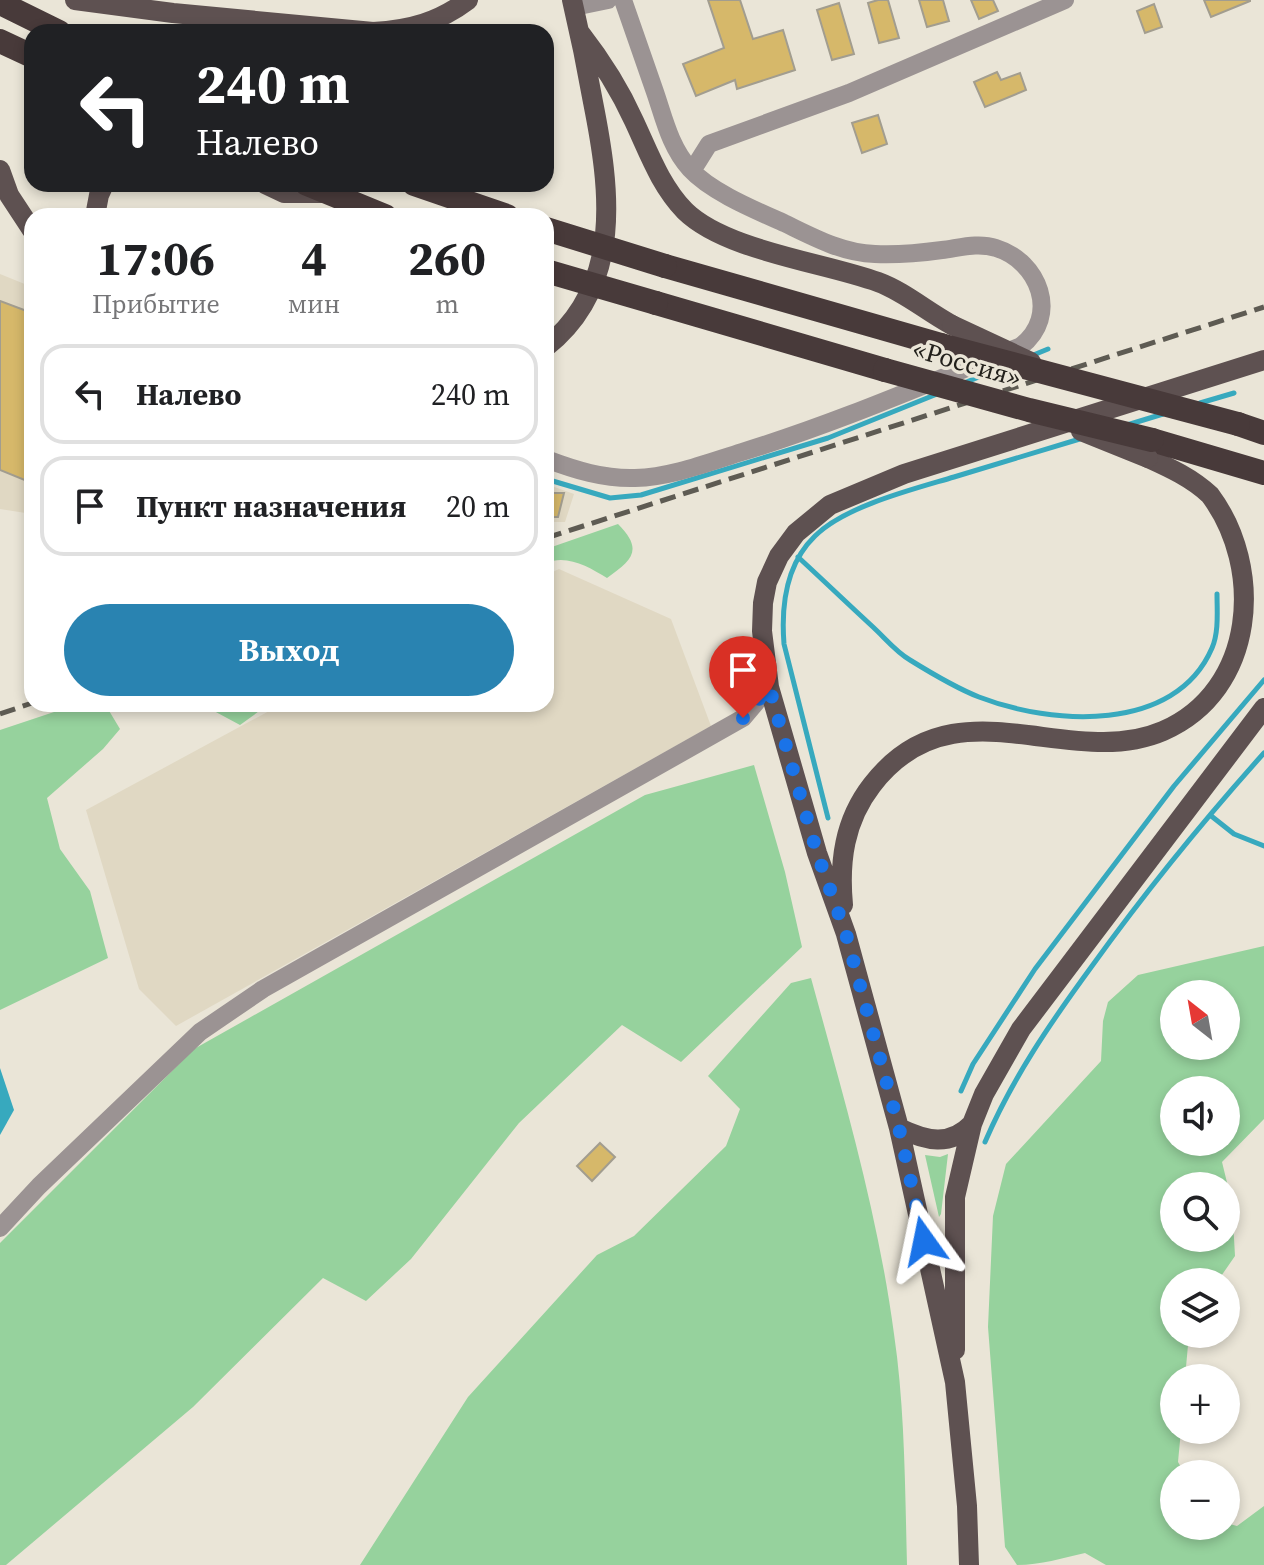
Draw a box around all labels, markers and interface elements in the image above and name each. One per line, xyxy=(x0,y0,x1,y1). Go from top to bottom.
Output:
text: 240 m xyxy=(196,45,350,122)
icon: left xyxy=(64,56,168,160)
text: Налево xyxy=(196,118,319,167)
text: 17:06 xyxy=(97,225,215,291)
text: 4 xyxy=(301,225,327,291)
text: 260 xyxy=(408,225,486,291)
text: Прибытие xyxy=(92,286,220,322)
text: мин xyxy=(288,286,340,322)
text: m xyxy=(435,286,459,322)
street label: «Россия» xyxy=(909,330,1025,396)
icon: left xyxy=(68,372,112,416)
text: Налево xyxy=(136,374,241,415)
text: 240 m xyxy=(431,374,510,415)
icon: arrive xyxy=(68,484,112,528)
text: Пункт назначения xyxy=(136,486,406,527)
text: 20 m xyxy=(446,486,510,527)
button: Выход xyxy=(64,604,514,696)
pin xyxy=(709,636,777,718)
icon: arrive xyxy=(721,648,765,692)
north arrow xyxy=(1160,980,1240,1060)
map controls xyxy=(1160,980,1240,1540)
button: sound xyxy=(1160,1076,1240,1156)
button: search xyxy=(1160,1172,1240,1252)
position arrow xyxy=(882,1199,966,1283)
button: layers xyxy=(1160,1268,1240,1348)
button: + xyxy=(1160,1364,1240,1444)
button: − xyxy=(1160,1460,1240,1540)

